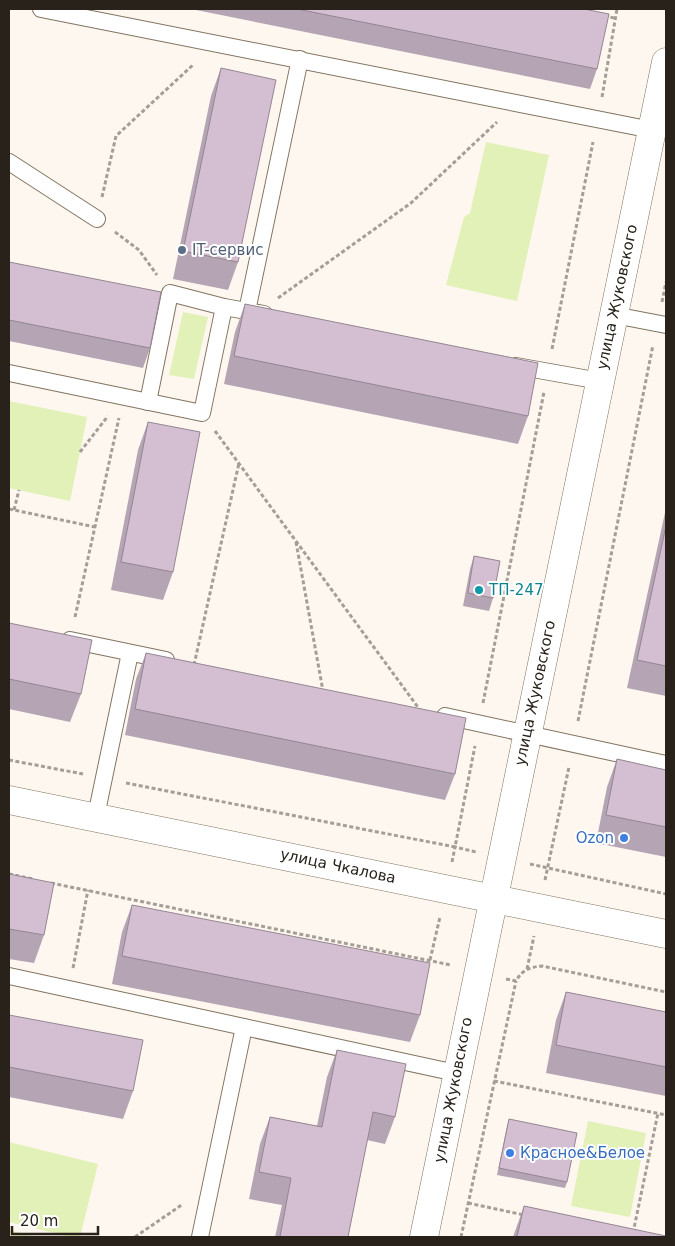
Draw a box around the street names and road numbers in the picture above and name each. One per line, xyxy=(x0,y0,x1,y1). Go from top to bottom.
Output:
street label: улица Жуковского xyxy=(593,223,641,371)
street label: улица Жуковского xyxy=(511,619,559,767)
street label: улица Чкалова xyxy=(279,845,397,887)
street label: улица Жуковского xyxy=(430,1016,476,1164)

